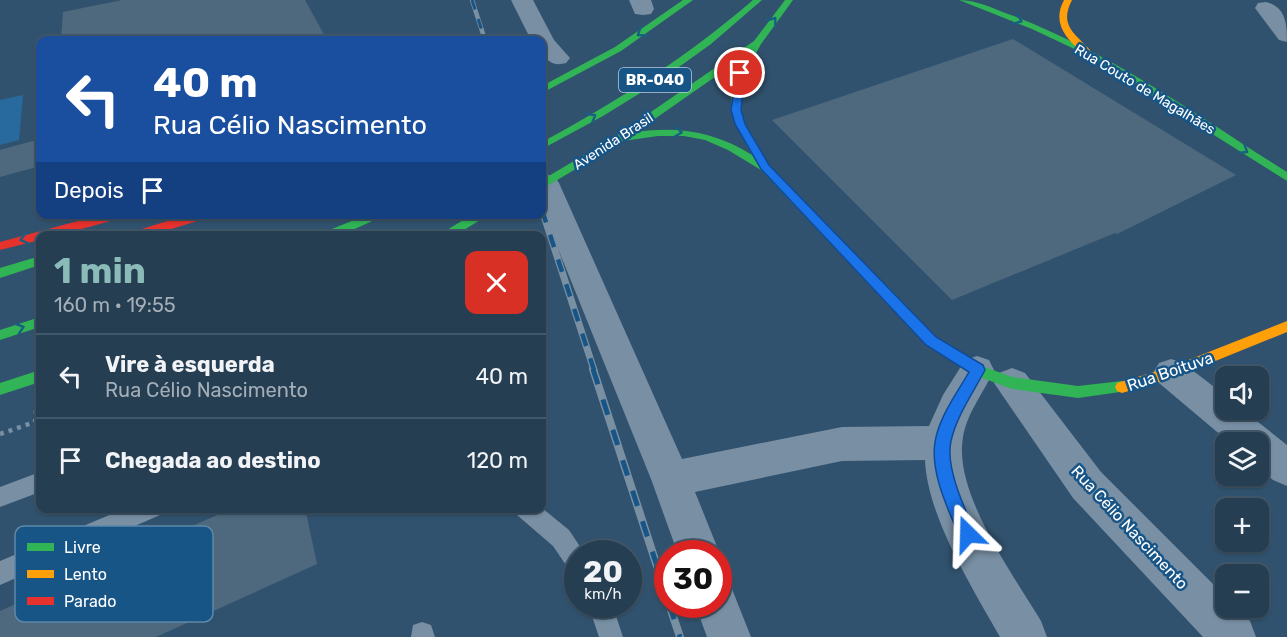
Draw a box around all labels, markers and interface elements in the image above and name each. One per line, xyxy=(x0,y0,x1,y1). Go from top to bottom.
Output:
one-way arrow xyxy=(1012,13,1023,25)
one-way arrow xyxy=(766,17,777,28)
one-way arrow xyxy=(637,26,647,38)
street label: Rua Couto de Magalhães xyxy=(1072,41,1218,138)
pin xyxy=(714,47,765,98)
icon: arrive xyxy=(723,56,756,89)
text: 40 m xyxy=(153,58,258,108)
icon: left xyxy=(54,60,132,138)
road number: BR-040 xyxy=(619,68,691,92)
text: Rua Célio Nascimento xyxy=(153,109,427,141)
street label: Avenida Brasil xyxy=(570,109,656,174)
one-way arrow xyxy=(586,113,597,125)
one-way arrow xyxy=(673,126,683,138)
one-way arrow xyxy=(1237,143,1248,154)
icon: arrive xyxy=(136,174,169,207)
text: Depois xyxy=(54,177,124,204)
one-way arrow xyxy=(19,232,29,245)
text: 1 min xyxy=(54,249,146,292)
button: close xyxy=(465,251,528,314)
text: 160 m · 19:55 xyxy=(54,293,176,317)
one-way arrow xyxy=(14,323,25,336)
street label: Rua Boituva xyxy=(1125,348,1216,395)
text: Vire à esquerda xyxy=(105,351,275,378)
icon: left xyxy=(54,360,87,393)
text: 40 m xyxy=(475,363,528,390)
map controls xyxy=(1215,366,1269,618)
button: sound xyxy=(1215,366,1269,420)
text: Rua Célio Nascimento xyxy=(105,378,308,402)
button: layers xyxy=(1215,432,1269,486)
icon: arrive xyxy=(54,444,87,477)
text: Chegada ao destino xyxy=(105,447,321,474)
text: 120 m xyxy=(467,447,528,474)
street label: Rua Célio Nascimento xyxy=(1067,461,1192,593)
button: + xyxy=(1215,498,1269,552)
position arrow xyxy=(936,502,1000,566)
legend xyxy=(15,526,213,622)
text: Livre xyxy=(64,538,101,557)
speed limit sign: 30 xyxy=(654,540,732,618)
text: 20 xyxy=(583,554,623,590)
button: − xyxy=(1215,564,1269,618)
text: Lento xyxy=(64,565,107,584)
text: km/h xyxy=(584,585,622,603)
text: Parado xyxy=(64,592,116,611)

